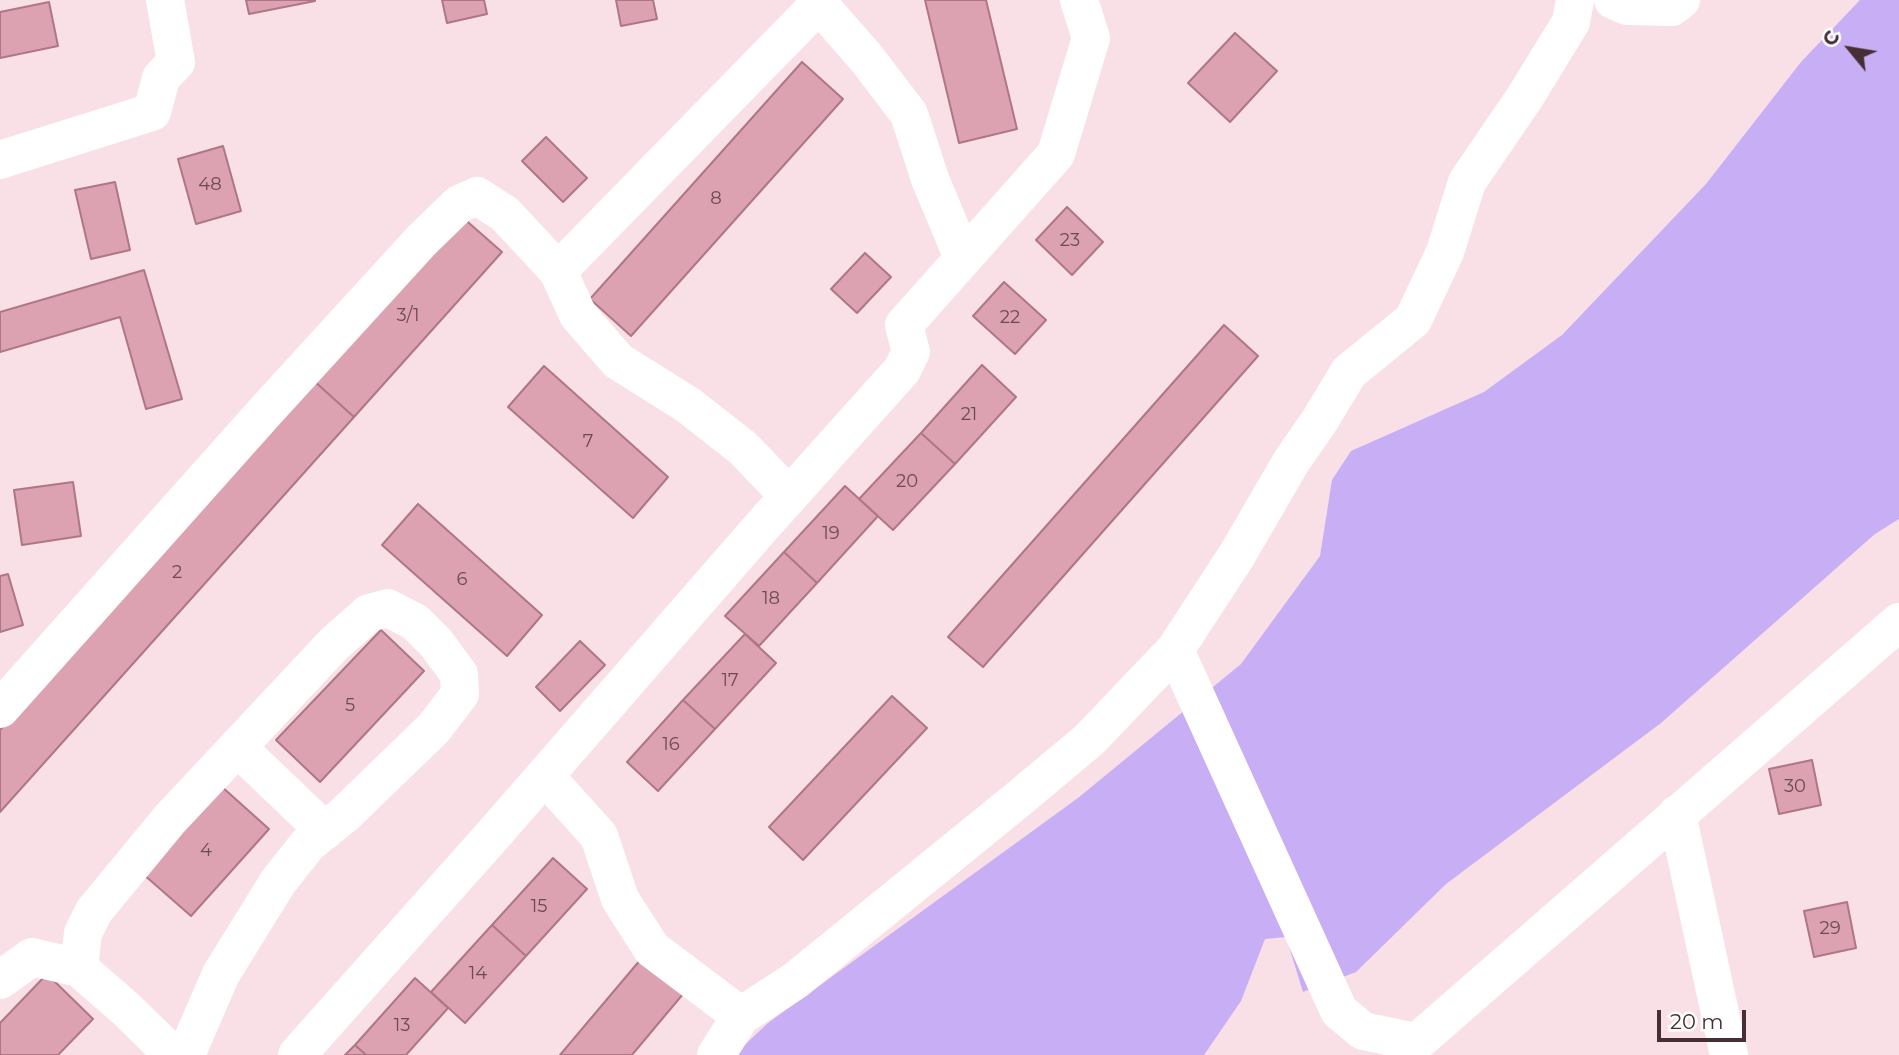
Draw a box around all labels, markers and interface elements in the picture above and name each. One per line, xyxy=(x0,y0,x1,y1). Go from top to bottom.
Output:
north arrow xyxy=(1815,14,1885,84)
text: С xyxy=(1818,27,1845,50)
house number: 48 xyxy=(198,174,222,196)
house number: 8 xyxy=(710,188,722,210)
house number: 23 xyxy=(1060,230,1080,252)
house number: 3/1 xyxy=(396,305,420,327)
house number: 22 xyxy=(1000,307,1020,329)
house number: 21 xyxy=(961,404,977,426)
house number: 7 xyxy=(583,431,593,453)
house number: 20 xyxy=(896,471,918,493)
house number: 19 xyxy=(822,523,840,545)
house number: 2 xyxy=(172,562,182,584)
house number: 6 xyxy=(457,569,467,591)
house number: 18 xyxy=(762,588,780,610)
house number: 17 xyxy=(721,670,739,692)
house number: 5 xyxy=(345,695,355,717)
house number: 16 xyxy=(662,734,680,756)
house number: 30 xyxy=(1784,776,1806,798)
house number: 4 xyxy=(200,840,212,862)
house number: 15 xyxy=(531,896,547,918)
house number: 29 xyxy=(1819,918,1841,940)
house number: 14 xyxy=(469,963,487,985)
scale bar xyxy=(1661,996,1750,1040)
text: 20 m xyxy=(1670,1009,1724,1034)
house number: 13 xyxy=(394,1015,410,1037)

